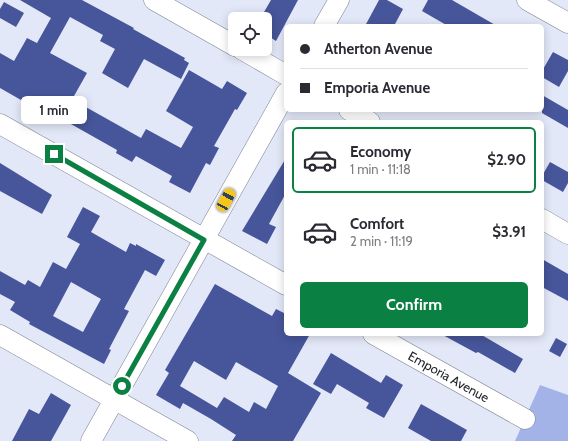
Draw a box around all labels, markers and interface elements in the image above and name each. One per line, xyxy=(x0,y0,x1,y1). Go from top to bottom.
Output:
map controls xyxy=(228,12,272,56)
button: locate xyxy=(228,12,272,56)
text: Atherton Avenue xyxy=(324,40,433,58)
text: Emporia Avenue xyxy=(324,79,430,97)
callout: 1 min xyxy=(21,96,87,124)
text: 1 min xyxy=(39,102,69,118)
icon: car xyxy=(302,142,338,178)
text: Economy xyxy=(350,143,411,161)
route end xyxy=(45,145,63,163)
text: $2.90 xyxy=(487,151,526,169)
text: 1 min · 11:18 xyxy=(350,161,411,177)
car xyxy=(215,187,237,213)
icon: car xyxy=(302,214,338,250)
text: Comfort xyxy=(350,215,404,233)
text: $3.91 xyxy=(492,223,526,241)
text: 2 min · 11:19 xyxy=(350,233,413,249)
button: Confirm xyxy=(300,282,528,328)
street label: Emporia Avenue xyxy=(406,347,493,406)
route start xyxy=(113,377,131,395)

